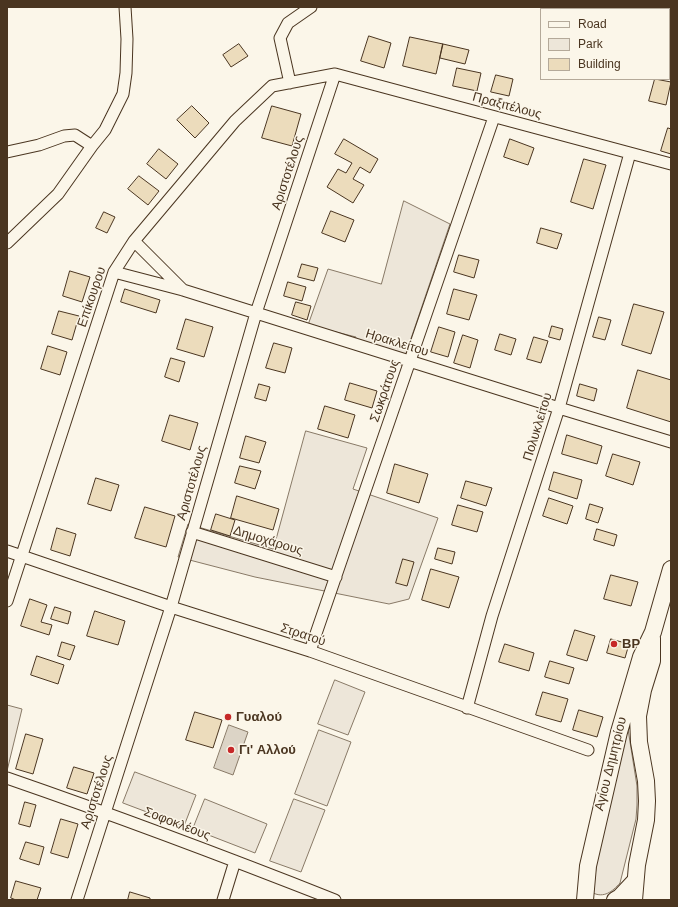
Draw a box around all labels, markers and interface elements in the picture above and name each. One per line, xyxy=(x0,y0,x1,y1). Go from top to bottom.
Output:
legend xyxy=(540,8,670,80)
text: Road xyxy=(578,17,607,31)
text: Park xyxy=(578,37,603,51)
text: Building xyxy=(578,57,621,71)
street label: Πραξιτέλους xyxy=(471,89,543,123)
street label: Αριστοτέλους xyxy=(269,134,307,212)
street label: Επίκουρου xyxy=(74,265,110,329)
street label: Ηρακλείτου xyxy=(364,326,430,360)
street label: Σωκράτους xyxy=(367,358,403,424)
street label: Πολυκλείτου xyxy=(520,391,556,463)
street label: Αριστοτέλους xyxy=(174,444,210,522)
street label: Δημοχάρους xyxy=(231,523,305,559)
street label: Στρατού xyxy=(278,620,328,650)
place label: BP xyxy=(622,636,640,652)
marker: BP xyxy=(609,639,619,649)
place label: Γυαλού xyxy=(236,709,282,725)
marker: Γυαλού xyxy=(223,712,233,722)
street label: Αγίου Δημητρίου xyxy=(592,715,630,813)
place label: Γι' Αλλού xyxy=(239,742,296,758)
marker: Γι' Αλλού xyxy=(226,745,236,755)
street label: Αριστοτέλους xyxy=(78,753,116,831)
street label: Σοφοκλέους xyxy=(141,804,213,844)

